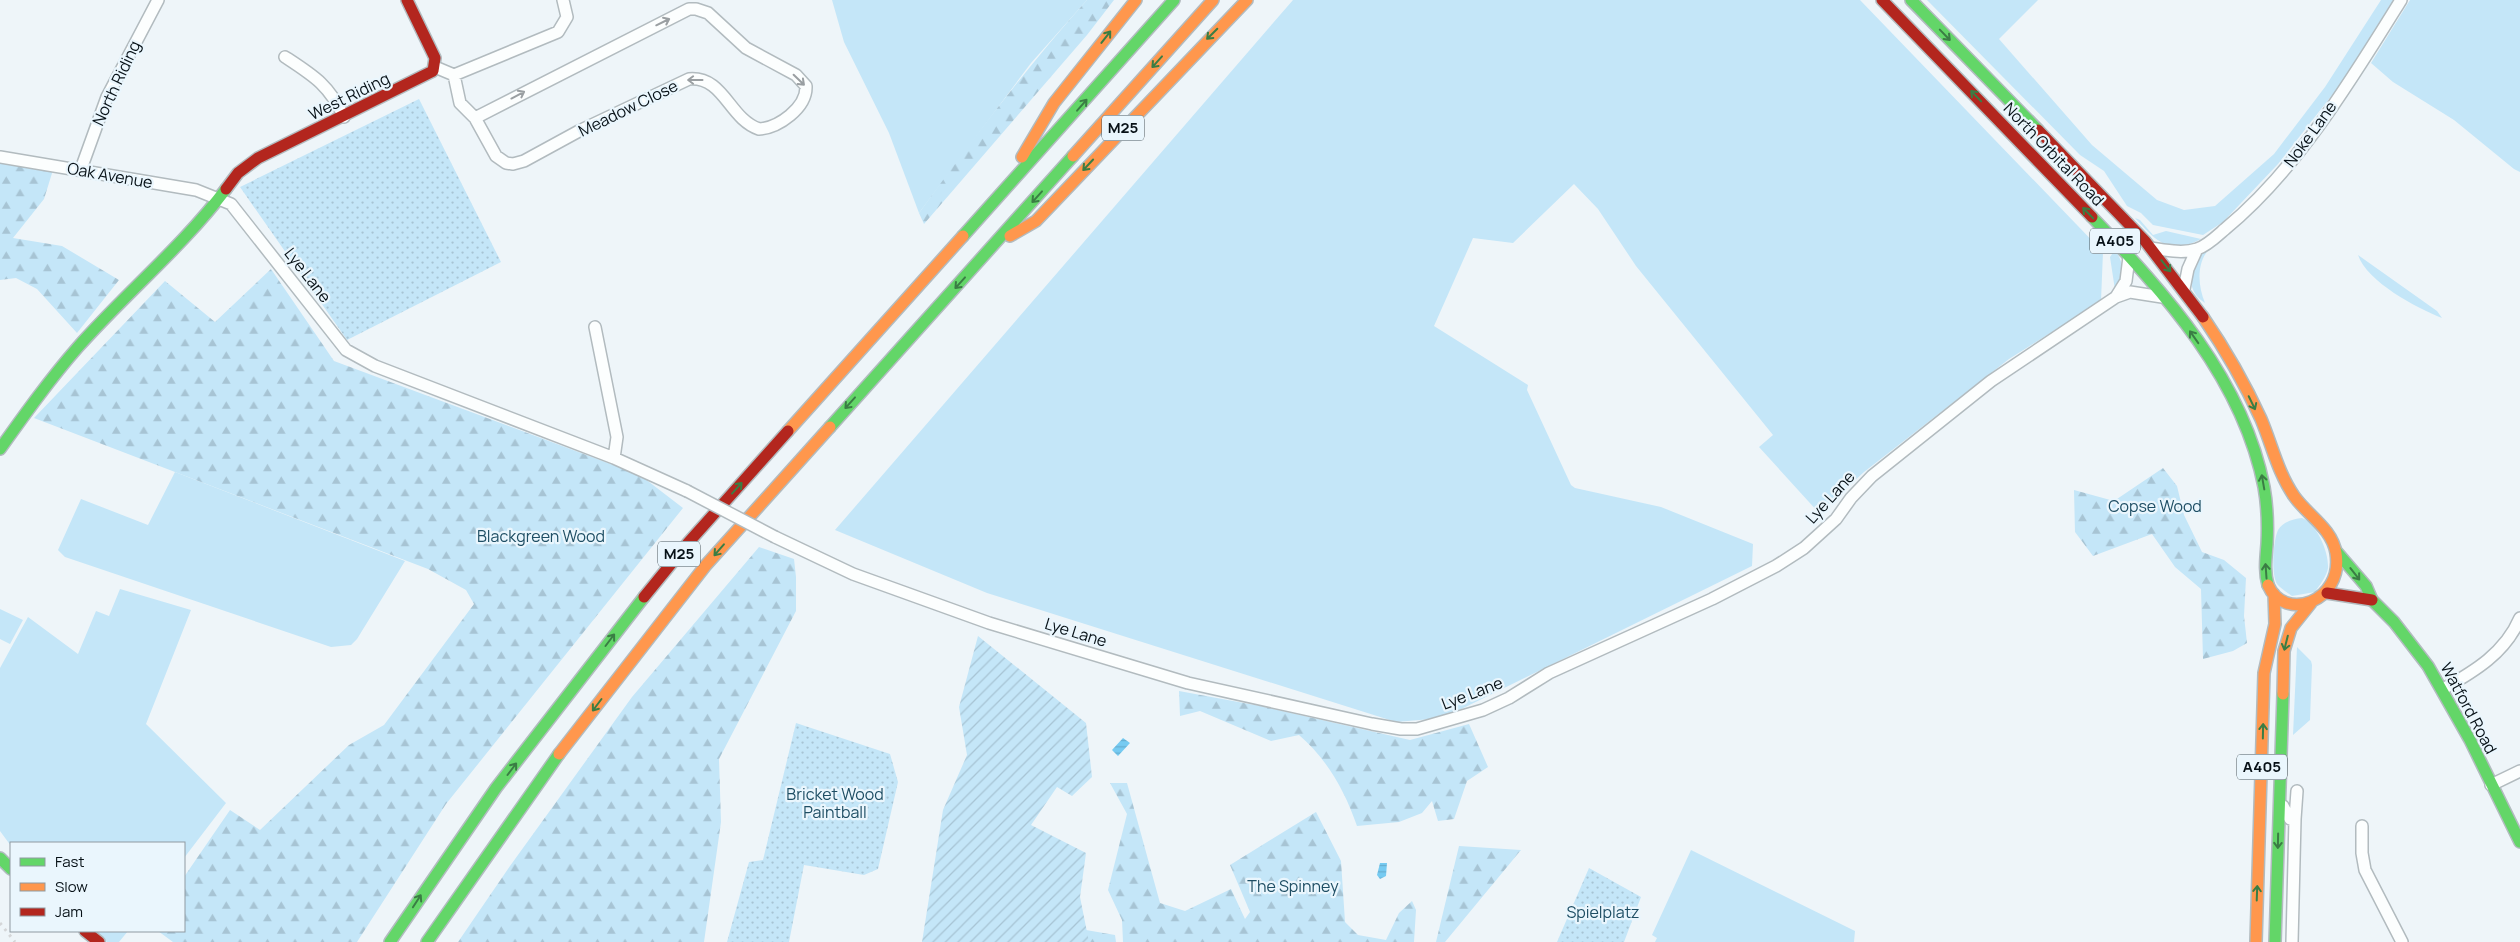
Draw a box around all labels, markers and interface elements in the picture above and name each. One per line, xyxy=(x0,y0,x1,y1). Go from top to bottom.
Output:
one-way arrow xyxy=(655,17,670,26)
one-way arrow xyxy=(1206,28,1218,41)
one-way arrow xyxy=(1939,29,1951,41)
one-way arrow xyxy=(1101,31,1112,44)
street label: North Riding xyxy=(87,37,145,129)
one-way arrow xyxy=(1151,56,1163,69)
street label: West Riding xyxy=(305,67,393,125)
street label: Meadow Close xyxy=(575,74,681,142)
one-way arrow xyxy=(793,74,805,86)
one-way arrow xyxy=(687,75,704,85)
one-way arrow xyxy=(510,90,525,99)
one-way arrow xyxy=(1969,90,1982,102)
street label: North Orbital Road xyxy=(1999,97,2109,211)
street label: Noke Lane xyxy=(2279,97,2341,171)
one-way arrow xyxy=(1076,98,1088,111)
road number: M25 xyxy=(1102,116,1144,140)
street label: Oak Avenue xyxy=(66,157,154,193)
one-way arrow xyxy=(1082,159,1094,171)
one-way arrow xyxy=(1031,190,1043,203)
one-way arrow xyxy=(2082,207,2094,219)
road number: A405 xyxy=(2090,228,2140,254)
street label: Lye Lane xyxy=(280,243,336,307)
one-way arrow xyxy=(2161,259,2172,272)
one-way arrow xyxy=(954,276,966,289)
one-way arrow xyxy=(2188,331,2199,344)
one-way arrow xyxy=(844,396,856,409)
one-way arrow xyxy=(2248,396,2258,411)
street label: Lye Lane xyxy=(1800,466,1860,528)
one-way arrow xyxy=(2258,474,2268,490)
one-way arrow xyxy=(731,482,742,495)
park label: Copse Wood xyxy=(2108,495,2202,517)
park label: Blackgreen Wood xyxy=(477,525,605,547)
road number: M25 xyxy=(658,542,700,566)
one-way arrow xyxy=(713,544,724,557)
one-way arrow xyxy=(2261,563,2271,579)
one-way arrow xyxy=(2350,567,2361,580)
street label: Lye Lane xyxy=(1042,612,1110,652)
one-way arrow xyxy=(605,633,615,647)
one-way arrow xyxy=(2280,635,2290,651)
street label: Watford Road xyxy=(2436,658,2502,758)
street label: Lye Lane xyxy=(1438,671,1506,715)
one-way arrow xyxy=(592,698,602,712)
one-way arrow xyxy=(2258,723,2268,740)
road number: A405 xyxy=(2237,754,2287,780)
one-way arrow xyxy=(507,762,517,776)
park label: Bricket Wood Paintball xyxy=(786,783,884,823)
one-way arrow xyxy=(2273,832,2283,848)
legend xyxy=(10,842,185,932)
text: Fast xyxy=(55,851,84,872)
park label: The Spinney xyxy=(1247,875,1339,897)
text: Slow xyxy=(55,876,88,897)
one-way arrow xyxy=(2253,886,2262,902)
one-way arrow xyxy=(412,894,422,908)
text: Jam xyxy=(55,901,83,922)
park label: Spielplatz xyxy=(1566,901,1640,923)

